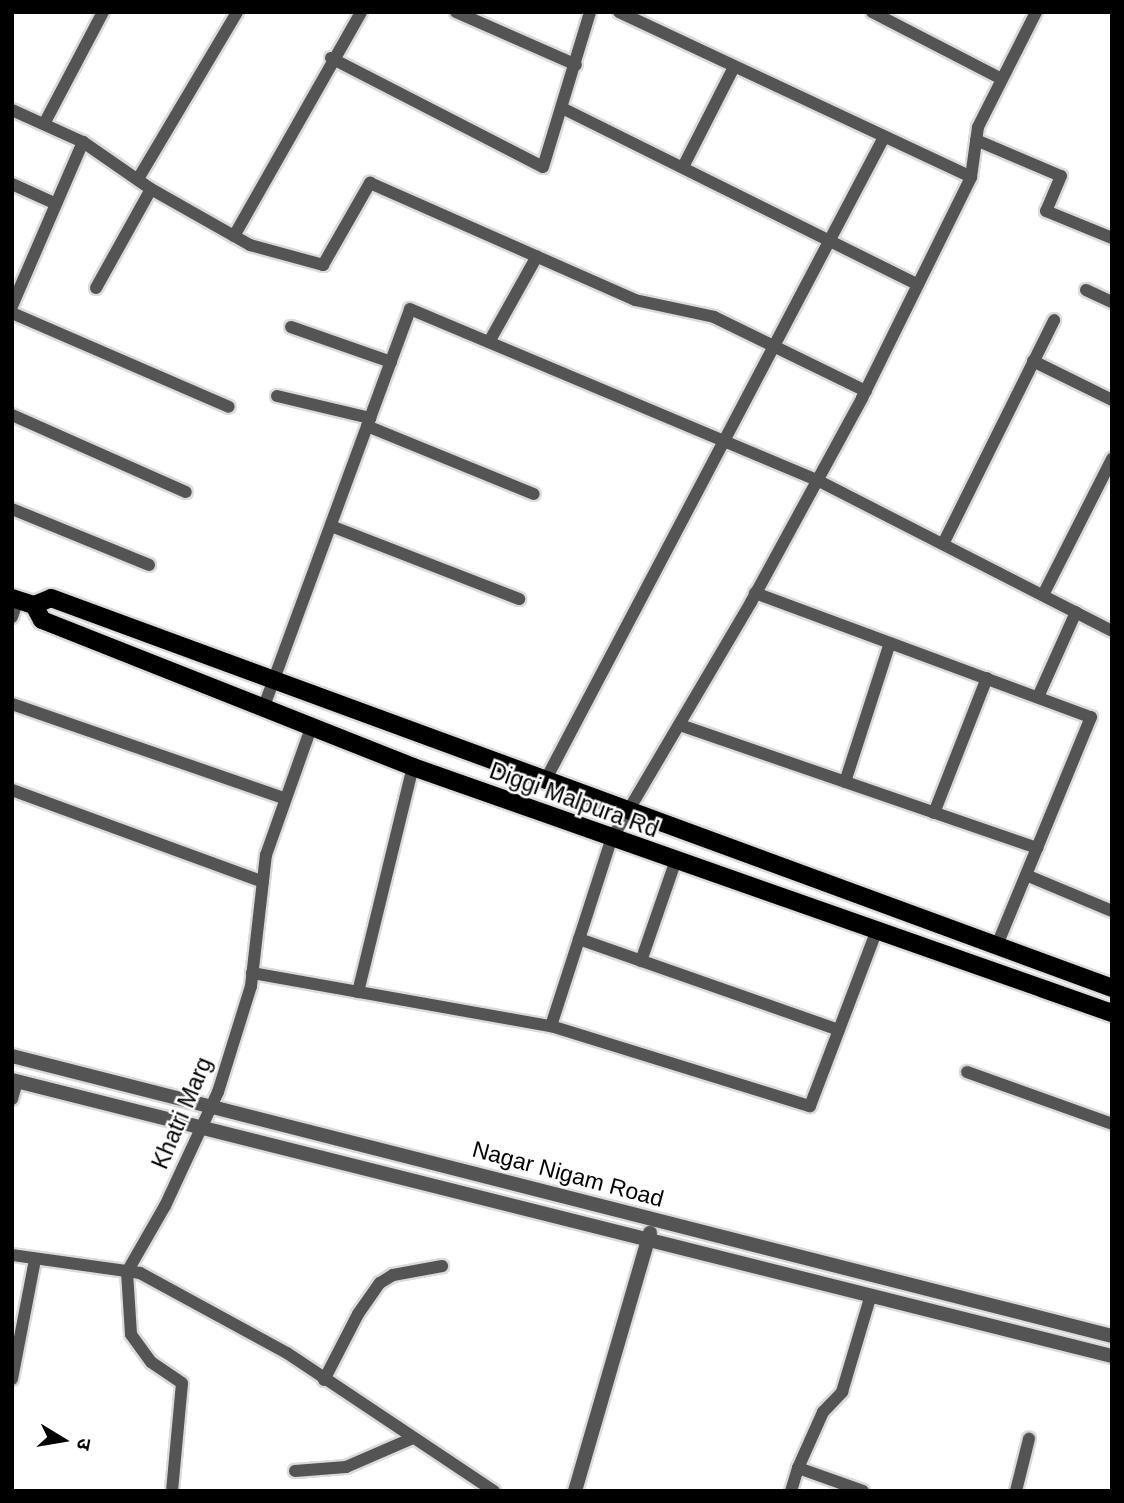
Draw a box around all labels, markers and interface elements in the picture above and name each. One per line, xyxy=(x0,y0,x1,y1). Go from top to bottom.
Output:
street label: Diggi Malpura Rd xyxy=(486,757,662,843)
street label: Khatri Marg xyxy=(146,1053,218,1173)
street label: Nagar Nigam Road xyxy=(469,1135,667,1213)
north arrow xyxy=(28,1405,98,1475)
text: उ xyxy=(73,1437,95,1452)

